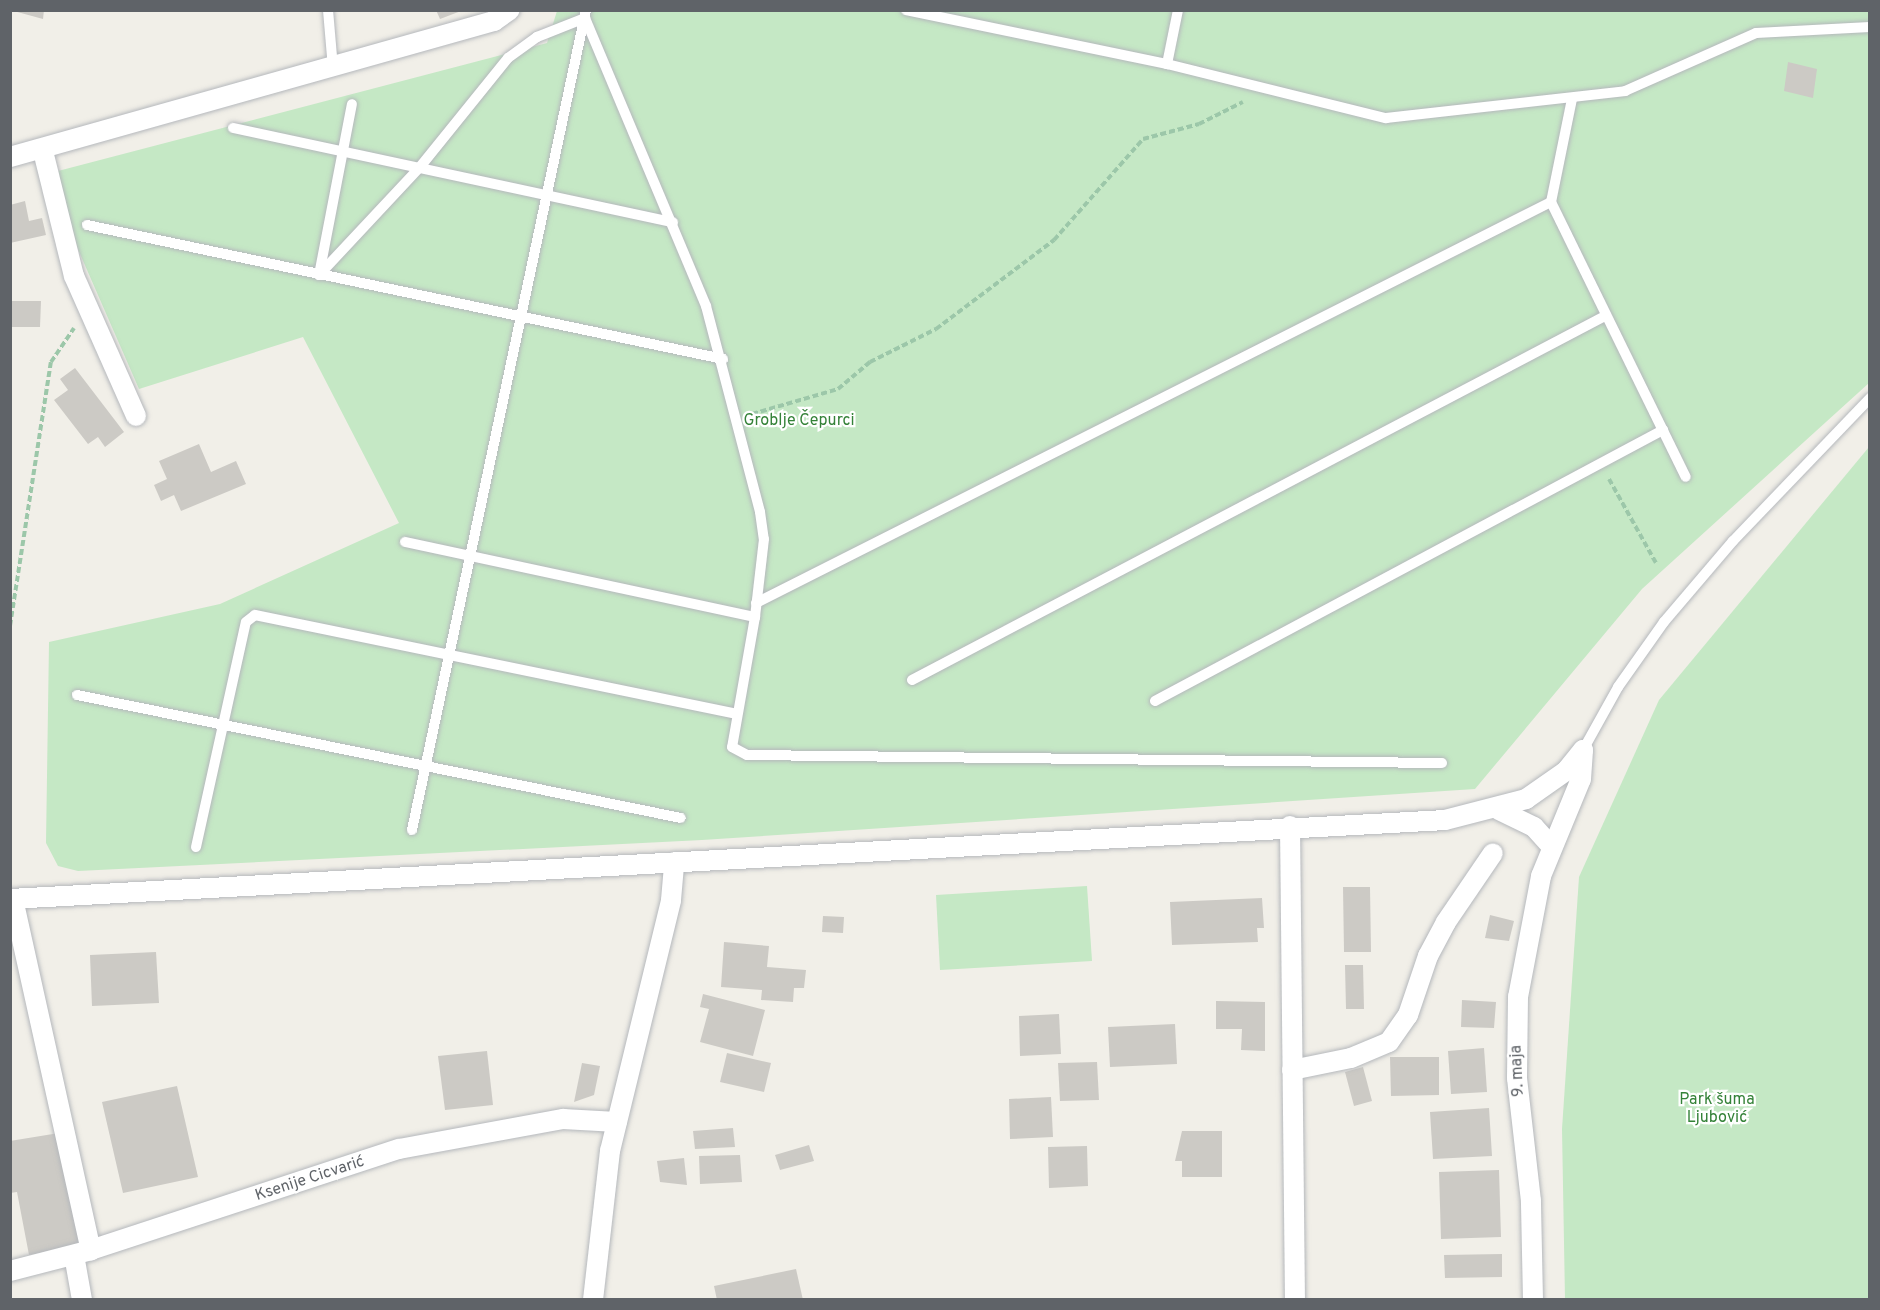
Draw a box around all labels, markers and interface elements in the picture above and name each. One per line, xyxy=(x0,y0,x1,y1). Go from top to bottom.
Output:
park label: Groblje Čepurci xyxy=(743,411,855,431)
street label: 9. maja xyxy=(1507,1045,1529,1097)
park label: Park šuma Ljubović xyxy=(1679,1090,1755,1128)
street label: Ksenije Cicvarić xyxy=(253,1152,367,1206)

